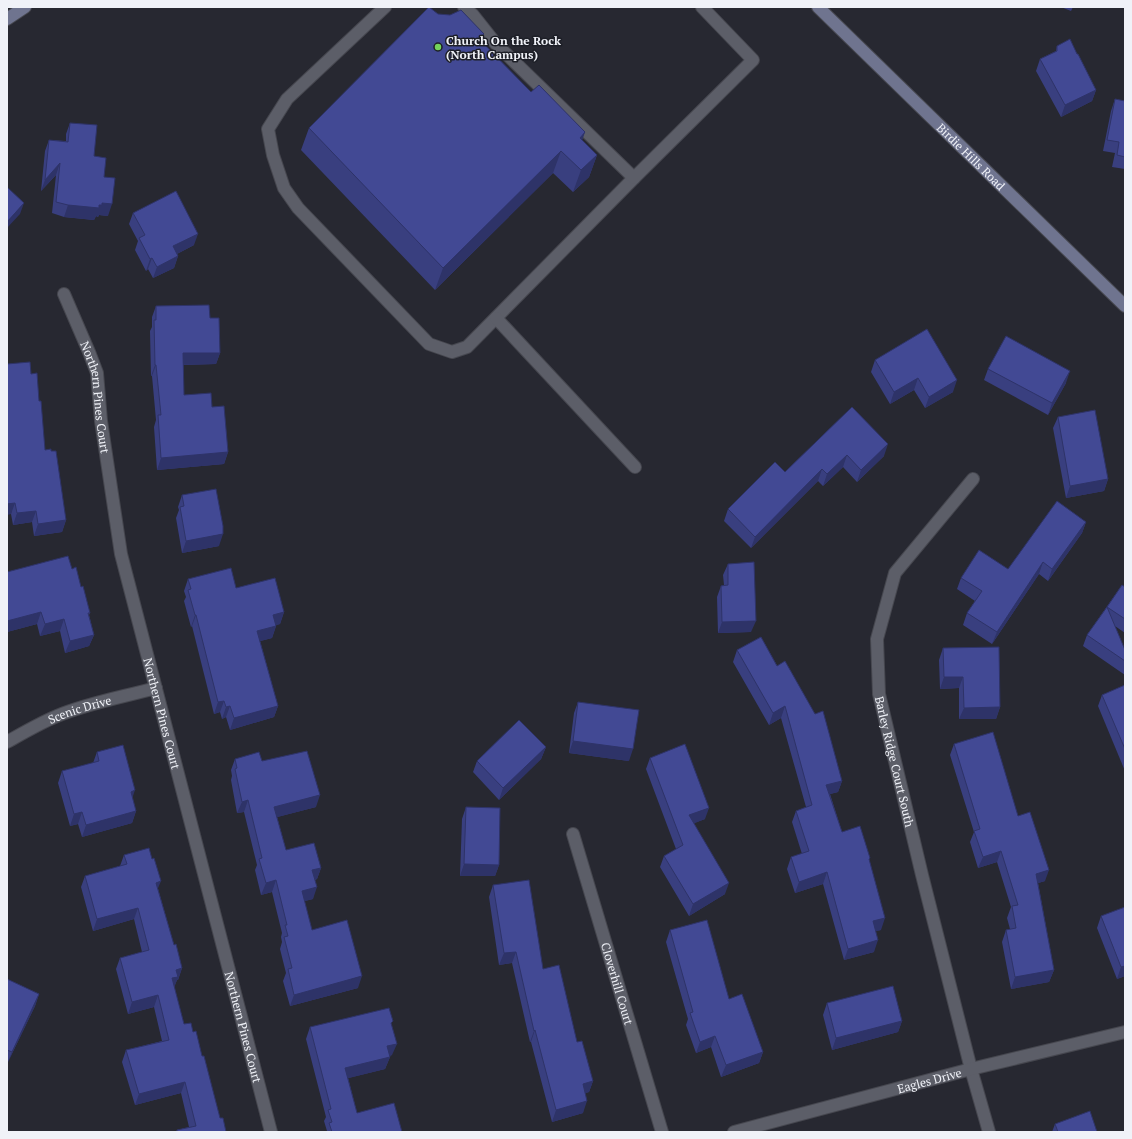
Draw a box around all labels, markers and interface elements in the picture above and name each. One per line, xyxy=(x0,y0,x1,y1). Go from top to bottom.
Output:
place label: Church On the Rock (North Campus) xyxy=(446,33,561,62)
marker: Church On the Rock (North Campus) xyxy=(433,42,443,52)
street label: Birdie Hills Road xyxy=(934,120,1009,193)
street label: Northern Pines Court xyxy=(78,339,113,455)
street label: Northern Pines Court xyxy=(141,656,184,771)
street label: Scenic Drive xyxy=(45,692,113,727)
street label: Barley Ridge Court South xyxy=(872,695,918,829)
street label: Cloverhill Court xyxy=(598,941,637,1027)
street label: Northern Pines Court xyxy=(222,970,266,1085)
street label: Eagles Drive xyxy=(895,1064,963,1096)

